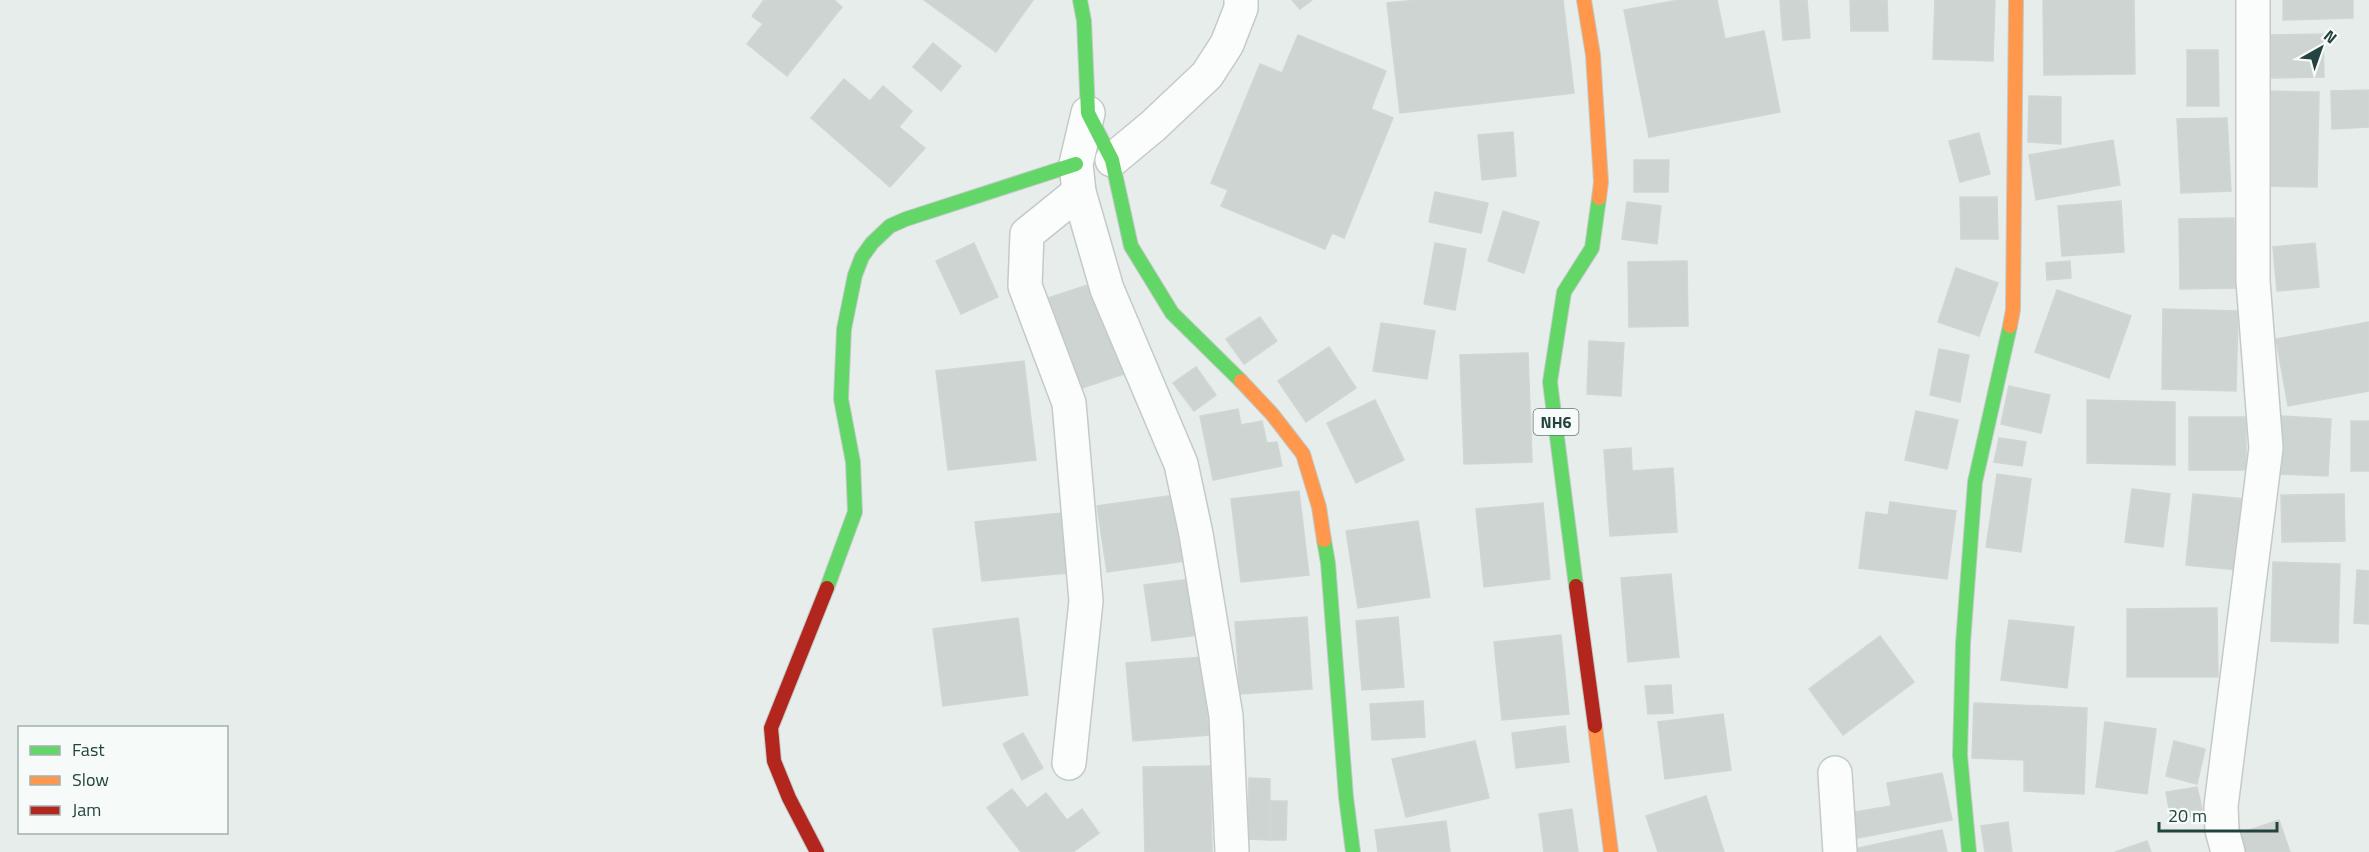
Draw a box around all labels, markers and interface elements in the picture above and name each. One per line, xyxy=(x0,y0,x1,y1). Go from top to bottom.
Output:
north arrow xyxy=(2291,18,2351,78)
text: N xyxy=(2319,24,2343,49)
road number: NH6 xyxy=(1534,409,1578,435)
legend xyxy=(18,726,228,834)
text: Fast xyxy=(72,736,105,763)
text: Slow xyxy=(72,766,109,793)
scale bar xyxy=(2159,795,2278,833)
text: Jam xyxy=(72,796,101,823)
text: 20 m xyxy=(2168,802,2207,829)

